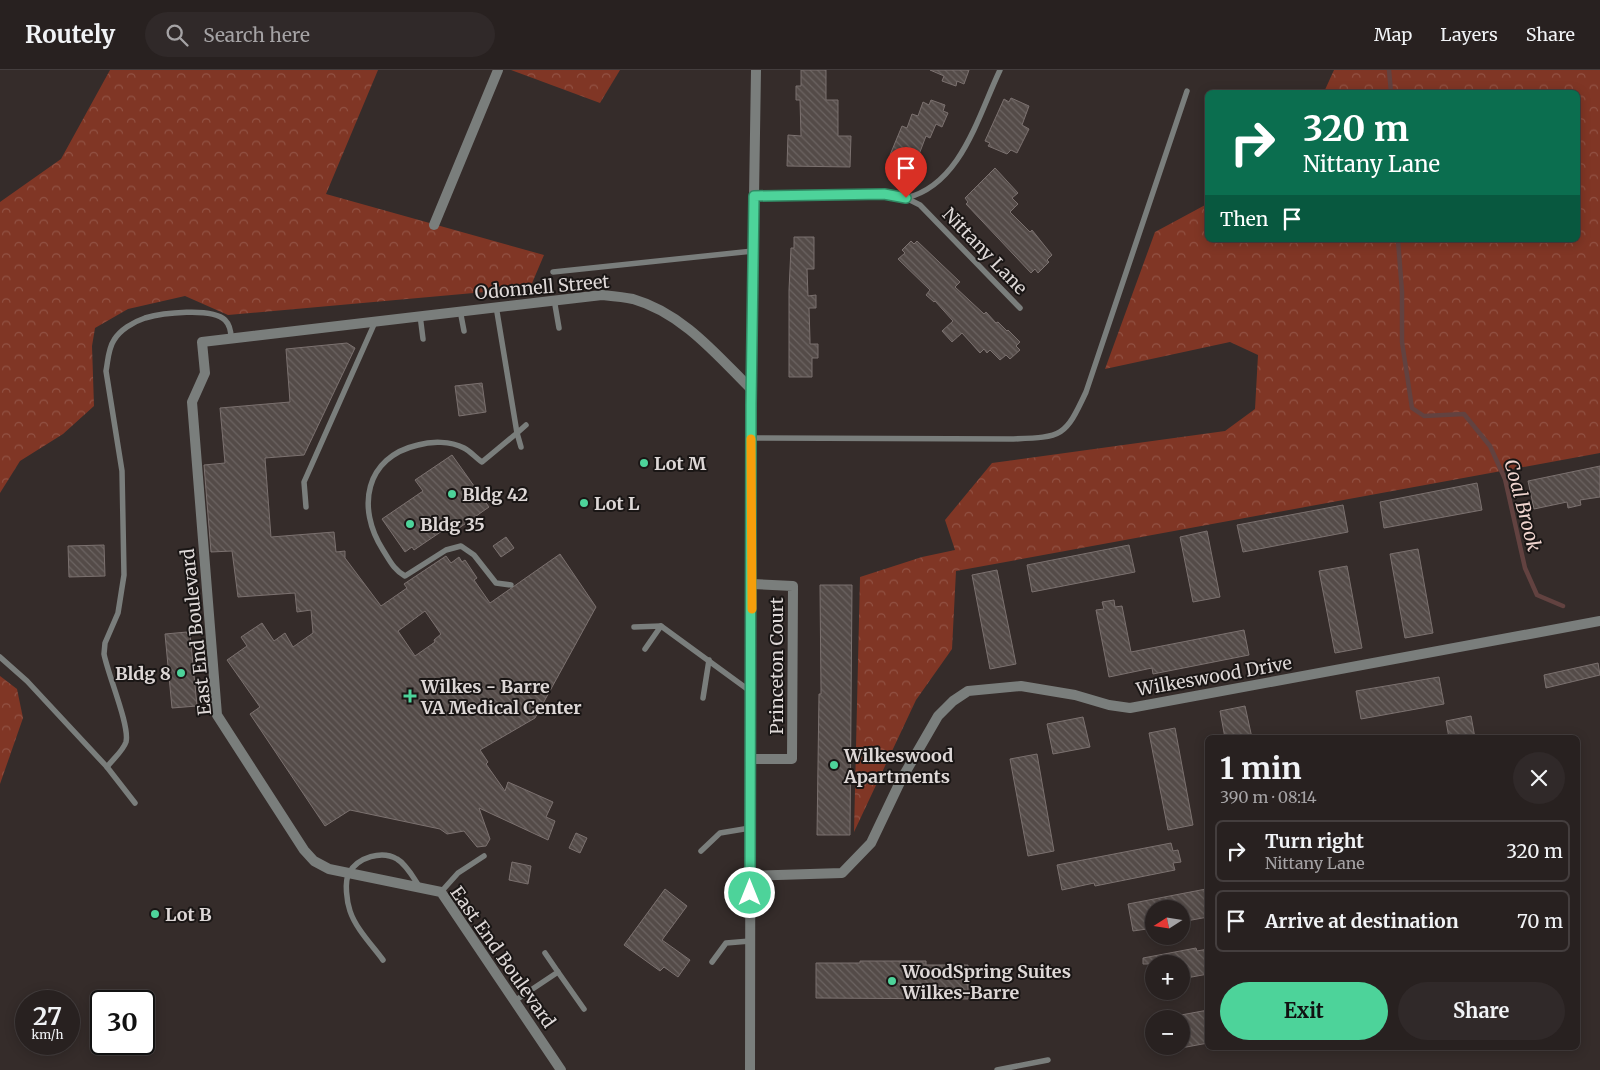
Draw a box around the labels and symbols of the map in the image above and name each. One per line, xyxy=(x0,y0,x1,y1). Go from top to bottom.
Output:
pin xyxy=(885,147,927,198)
street label: Nittany Lane xyxy=(938,203,1032,299)
street label: Odonnell Street xyxy=(474,270,610,304)
place label: Lot M xyxy=(654,452,707,475)
water label: Coal Brook xyxy=(1499,456,1547,554)
marker: Lot M xyxy=(638,457,650,469)
place label: Bldg 42 xyxy=(462,483,528,506)
marker: Bldg 42 xyxy=(446,488,458,500)
place label: Lot L xyxy=(594,492,640,515)
marker: Lot L xyxy=(578,497,590,509)
place label: Bldg 35 xyxy=(420,513,485,536)
marker: Bldg 35 xyxy=(404,518,416,530)
street label: East End Boulevard xyxy=(176,547,216,717)
street label: Princeton Court xyxy=(765,597,788,735)
street label: Wilkeswood Drive xyxy=(1133,651,1294,701)
place label: Bldg 8 xyxy=(115,662,171,685)
marker: Bldg 8 xyxy=(175,667,187,679)
place label: Wilkes - Barre VA Medical Center xyxy=(420,675,582,719)
marker: Wilkes - Barre VA Medical Center xyxy=(403,689,417,703)
place label: Wilkeswood Apartments xyxy=(843,744,953,788)
marker: Wilkeswood Apartments xyxy=(828,759,840,771)
position arrow xyxy=(723,866,775,918)
street label: East End Boulevard xyxy=(445,882,561,1032)
north arrow xyxy=(1145,900,1190,945)
place label: Lot B xyxy=(165,903,212,926)
marker: Lot B xyxy=(149,908,161,920)
place label: WoodSpring Suites Wilkes-Barre xyxy=(901,960,1071,1004)
marker: WoodSpring Suites Wilkes-Barre xyxy=(886,975,898,987)
speed limit sign: 30 xyxy=(90,990,155,1055)

